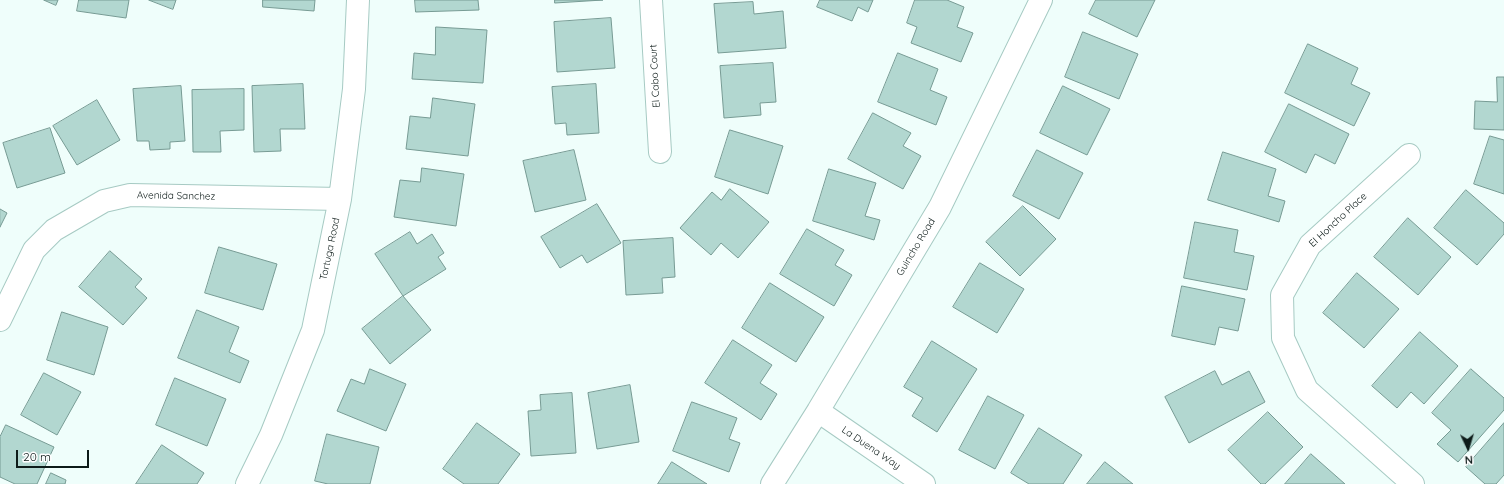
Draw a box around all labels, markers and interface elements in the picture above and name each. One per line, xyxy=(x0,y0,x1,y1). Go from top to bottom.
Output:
street label: El Cabo Court xyxy=(647,44,663,108)
street label: Avenida Sanchez xyxy=(137,189,215,203)
street label: El Honcho Place xyxy=(1307,190,1369,250)
street label: Guincho Road xyxy=(894,216,938,278)
street label: Tortuga Road xyxy=(318,217,342,281)
street label: La Duena Way xyxy=(839,424,903,472)
north arrow xyxy=(1448,428,1488,468)
scale bar xyxy=(18,442,91,468)
text: 20 m xyxy=(23,449,51,464)
text: N xyxy=(1464,453,1473,467)

